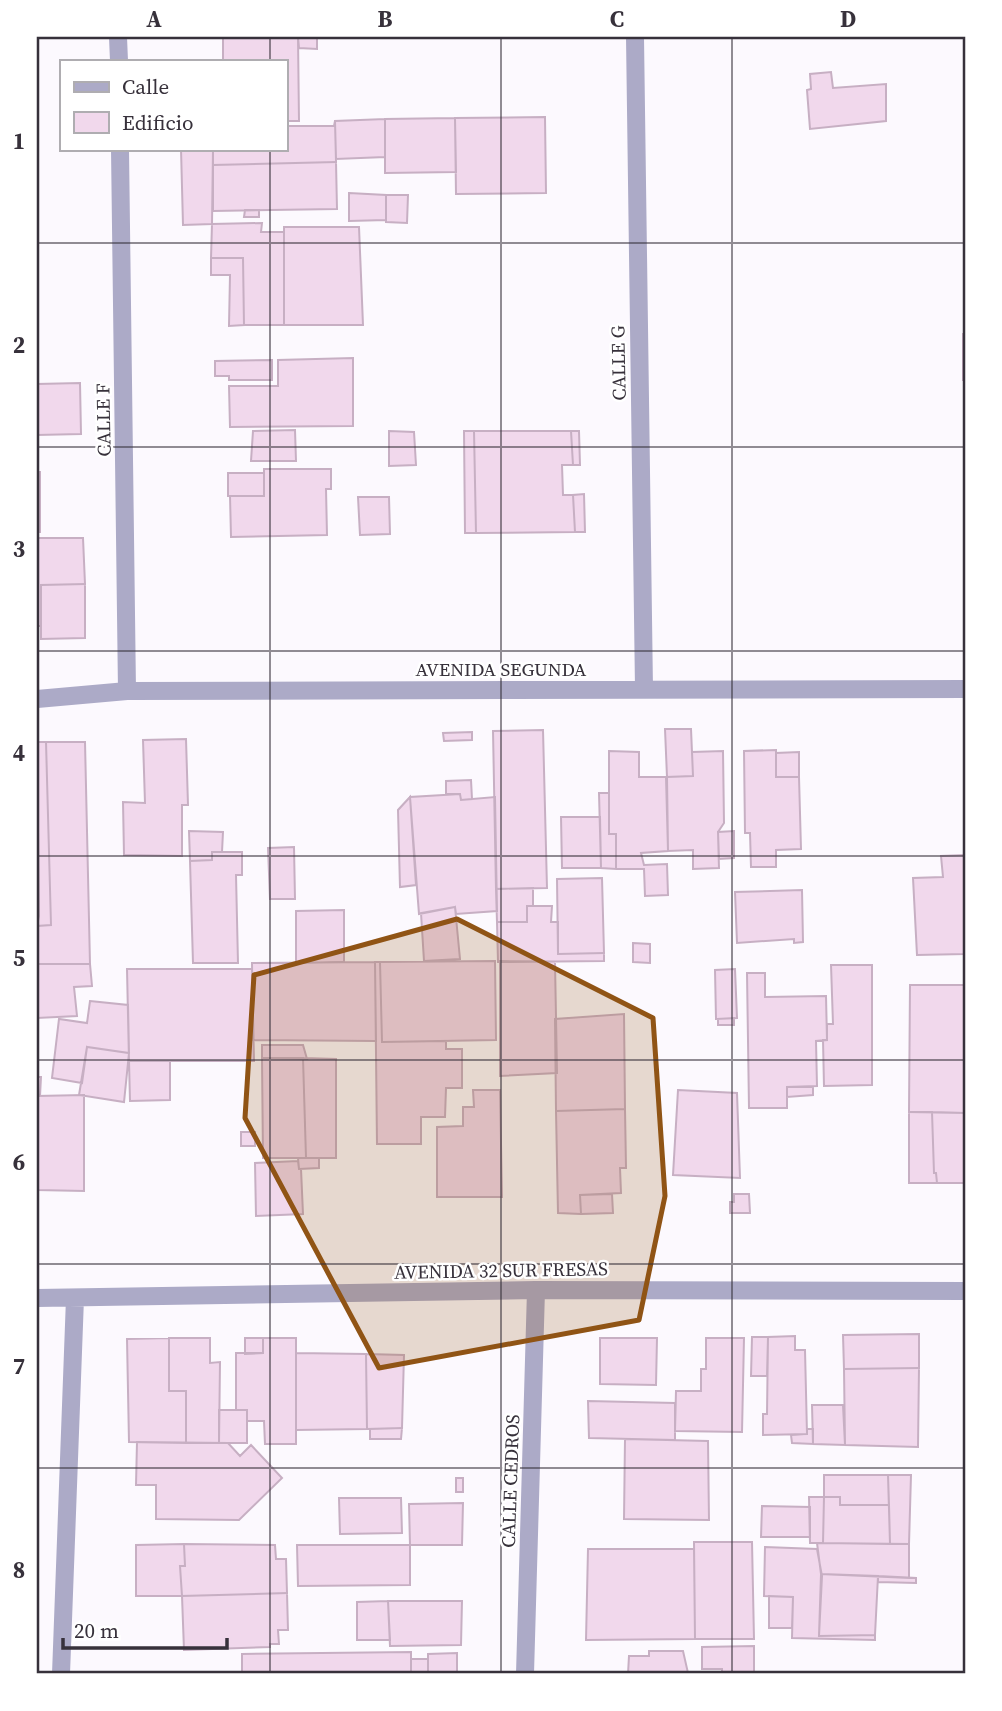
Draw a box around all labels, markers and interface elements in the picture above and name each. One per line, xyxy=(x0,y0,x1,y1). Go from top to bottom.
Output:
text: A xyxy=(146,3,162,35)
text: B xyxy=(378,3,393,35)
text: C xyxy=(610,3,624,35)
text: D xyxy=(840,3,856,35)
legend xyxy=(60,60,287,150)
text: Calle xyxy=(122,72,169,101)
text: Edificio xyxy=(122,108,194,137)
text: 1 xyxy=(13,125,25,157)
street label: CALLE G xyxy=(604,325,632,401)
text: 2 xyxy=(13,329,25,361)
street label: CALLE F xyxy=(89,383,117,457)
text: 3 xyxy=(13,533,25,565)
street label: AVENIDA SEGUNDA xyxy=(416,656,587,682)
text: 4 xyxy=(13,737,25,769)
text: 5 xyxy=(13,942,25,974)
text: 6 xyxy=(13,1146,25,1178)
street label: AVENIDA 32 SUR FRESAS xyxy=(394,1255,608,1285)
text: 7 xyxy=(13,1350,25,1382)
street label: CALLE CEDROS xyxy=(495,1414,525,1548)
text: 8 xyxy=(13,1554,25,1586)
scale bar xyxy=(63,1606,228,1650)
text: 20 m xyxy=(74,1616,119,1645)

